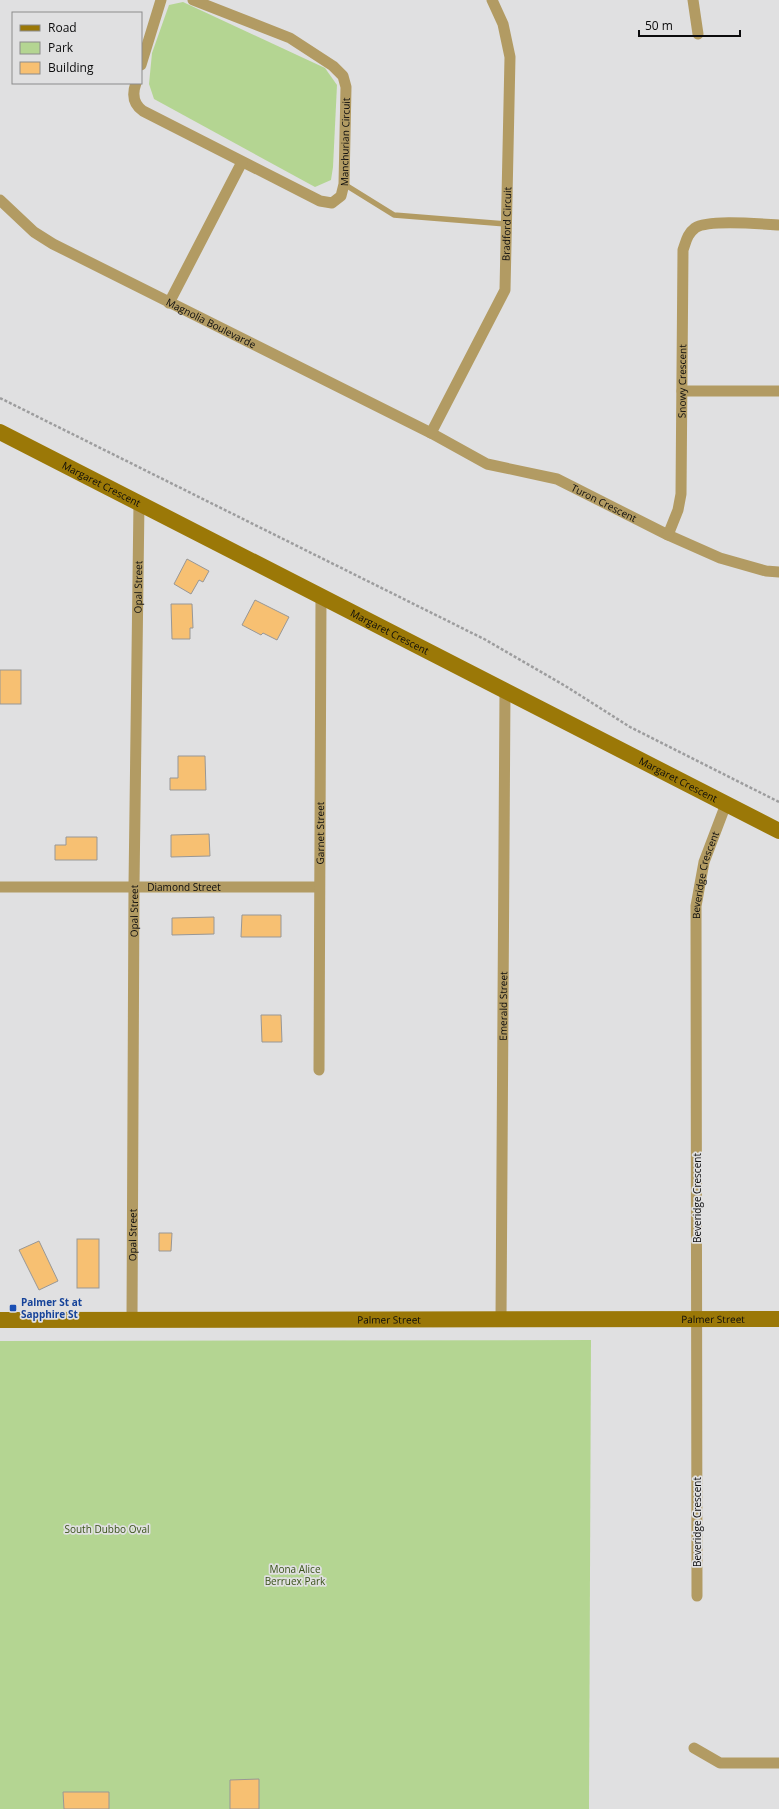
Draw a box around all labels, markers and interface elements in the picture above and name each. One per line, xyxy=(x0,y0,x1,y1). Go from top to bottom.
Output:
legend xyxy=(12,12,142,84)
scale bar xyxy=(639,12,740,38)
text: 50 m xyxy=(645,17,673,34)
text: Road xyxy=(48,19,77,36)
text: Park xyxy=(48,39,74,56)
text: Building xyxy=(48,59,94,76)
street label: Manchurian Circuit xyxy=(337,97,353,186)
street label: Bradford Circuit xyxy=(499,186,514,261)
street label: Magnolia Boulevarde xyxy=(164,295,259,352)
street label: Snowy Crescent xyxy=(675,344,689,418)
street label: Margaret Crescent xyxy=(60,458,144,510)
street label: Turon Crescent xyxy=(569,480,639,525)
street label: Opal Street xyxy=(131,560,145,613)
street label: Margaret Crescent xyxy=(348,606,432,658)
street label: Margaret Crescent xyxy=(637,753,720,806)
street label: Garnet Street xyxy=(313,801,327,864)
street label: Beveridge Crescent xyxy=(689,829,722,919)
street label: Diamond Street xyxy=(147,880,221,894)
street label: Opal Street xyxy=(127,884,141,937)
street label: Emerald Street xyxy=(496,971,510,1041)
street label: Beveridge Crescent xyxy=(690,1153,704,1243)
street label: Opal Street xyxy=(125,1208,140,1261)
place label: Palmer St at Sapphire St xyxy=(21,1295,83,1321)
marker: Palmer St at Sapphire St xyxy=(8,1303,18,1313)
street label: Palmer Street xyxy=(357,1312,421,1327)
street label: Palmer Street xyxy=(681,1312,745,1326)
street label: Beveridge Crescent xyxy=(690,1477,704,1567)
park label: South Dubbo Oval xyxy=(64,1522,150,1536)
park label: Mona Alice Berruex Park xyxy=(265,1562,326,1588)

